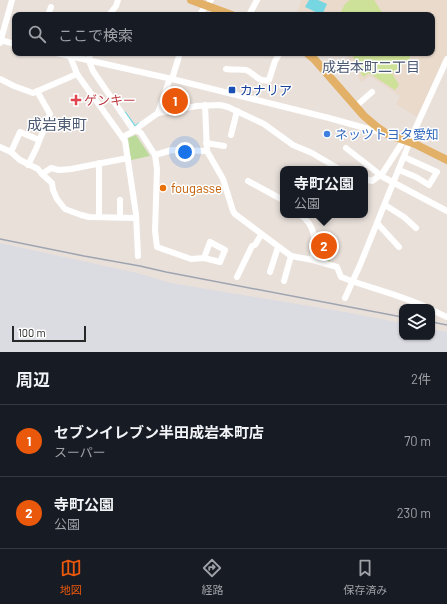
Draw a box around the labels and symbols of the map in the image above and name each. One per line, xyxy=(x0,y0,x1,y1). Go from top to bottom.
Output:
district label: 成岩本町二丁目 xyxy=(322,58,420,75)
place label: カナリア xyxy=(240,82,292,98)
marker: カナリア xyxy=(227,85,237,95)
pin: 1 xyxy=(162,86,188,116)
place label: ゲンキー xyxy=(84,92,136,108)
marker: ゲンキー xyxy=(71,95,81,105)
district label: 成岩東町 xyxy=(27,115,87,133)
place label: ネッツトヨタ愛知 xyxy=(335,126,439,142)
marker: ネッツトヨタ愛知 xyxy=(322,129,332,139)
your location xyxy=(175,142,195,162)
place label: fougasse xyxy=(171,180,222,196)
marker: fougasse xyxy=(158,183,168,193)
pin: 2 xyxy=(311,231,337,261)
scale bar xyxy=(12,324,86,343)

